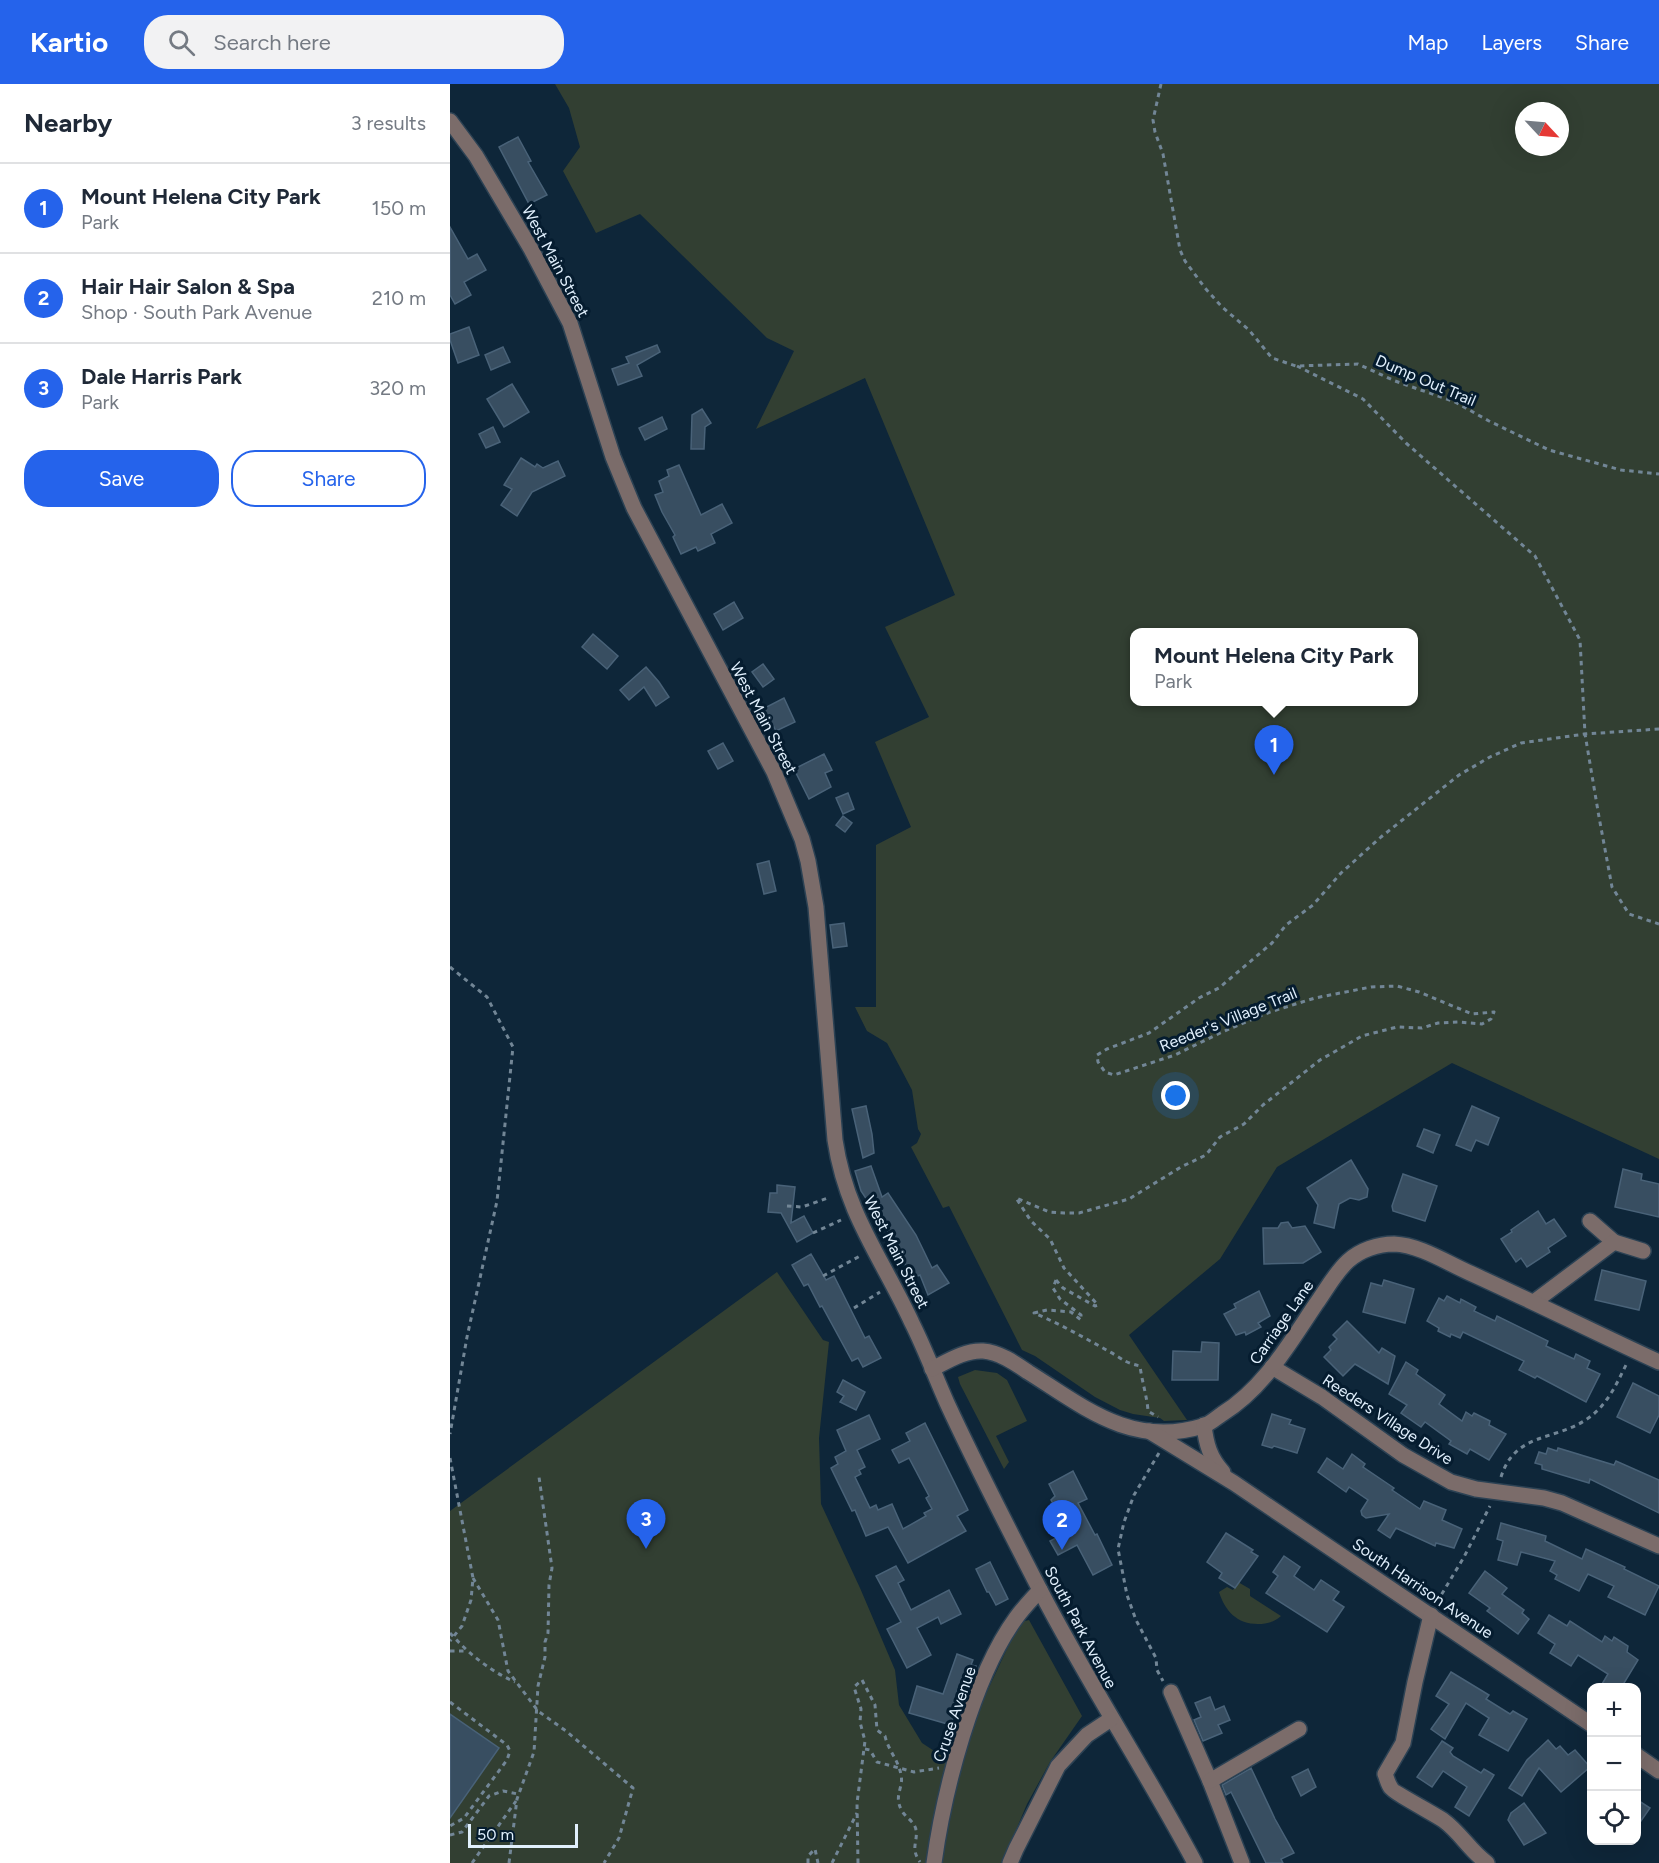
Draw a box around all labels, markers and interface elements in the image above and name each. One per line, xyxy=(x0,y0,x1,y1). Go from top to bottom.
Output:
search box xyxy=(144,15,564,69)
text: Kartio xyxy=(30,25,108,59)
icon: search xyxy=(165,26,198,59)
text: Search here xyxy=(213,29,331,56)
text: Map xyxy=(1408,30,1448,55)
text: Layers xyxy=(1481,30,1542,55)
text: Share xyxy=(1575,30,1629,55)
north arrow xyxy=(1515,102,1569,156)
text: Nearby xyxy=(24,107,112,139)
text: 3 results xyxy=(351,111,426,135)
text: Mount Helena City Park xyxy=(81,183,321,210)
text: 1 xyxy=(39,196,48,220)
text: 150 m xyxy=(371,196,426,220)
street label: West Main Street xyxy=(518,202,593,320)
text: Park xyxy=(81,210,119,234)
text: Hair Hair Salon & Spa xyxy=(81,273,295,300)
text: 2 xyxy=(38,286,49,310)
text: 210 m xyxy=(372,286,426,310)
text: Shop · South Park Avenue xyxy=(81,300,312,324)
street label: Dump Out Trail xyxy=(1373,351,1479,410)
text: Dale Harris Park xyxy=(81,363,242,390)
text: 3 xyxy=(38,376,49,400)
text: 320 m xyxy=(369,376,426,400)
text: Park xyxy=(81,390,119,414)
button: Save xyxy=(24,450,219,507)
button: Share xyxy=(231,450,426,507)
popup xyxy=(1130,628,1418,706)
text: Mount Helena City Park xyxy=(1154,642,1394,669)
street label: West Main Street xyxy=(726,659,801,777)
text: Park xyxy=(1154,669,1192,693)
pin: 1 xyxy=(1254,726,1294,775)
street label: Reeder's Village Trail xyxy=(1157,983,1300,1056)
your location xyxy=(1161,1081,1190,1110)
street label: West Main Street xyxy=(860,1193,933,1312)
street label: Carriage Lane xyxy=(1245,1276,1318,1368)
street label: Reeders Village Drive xyxy=(1319,1370,1457,1469)
pin: 3 xyxy=(626,1500,666,1549)
pin: 2 xyxy=(1042,1500,1082,1550)
street label: South Harrison Avenue xyxy=(1349,1534,1497,1643)
street label: South Park Avenue xyxy=(1040,1563,1121,1692)
street label: Cruse Avenue xyxy=(929,1663,980,1765)
map controls xyxy=(1587,1683,1641,1845)
button: + xyxy=(1587,1683,1641,1737)
button: − xyxy=(1587,1737,1641,1791)
button: locate xyxy=(1587,1791,1641,1845)
scale bar xyxy=(468,1821,578,1848)
text: 50 m xyxy=(477,1825,514,1844)

